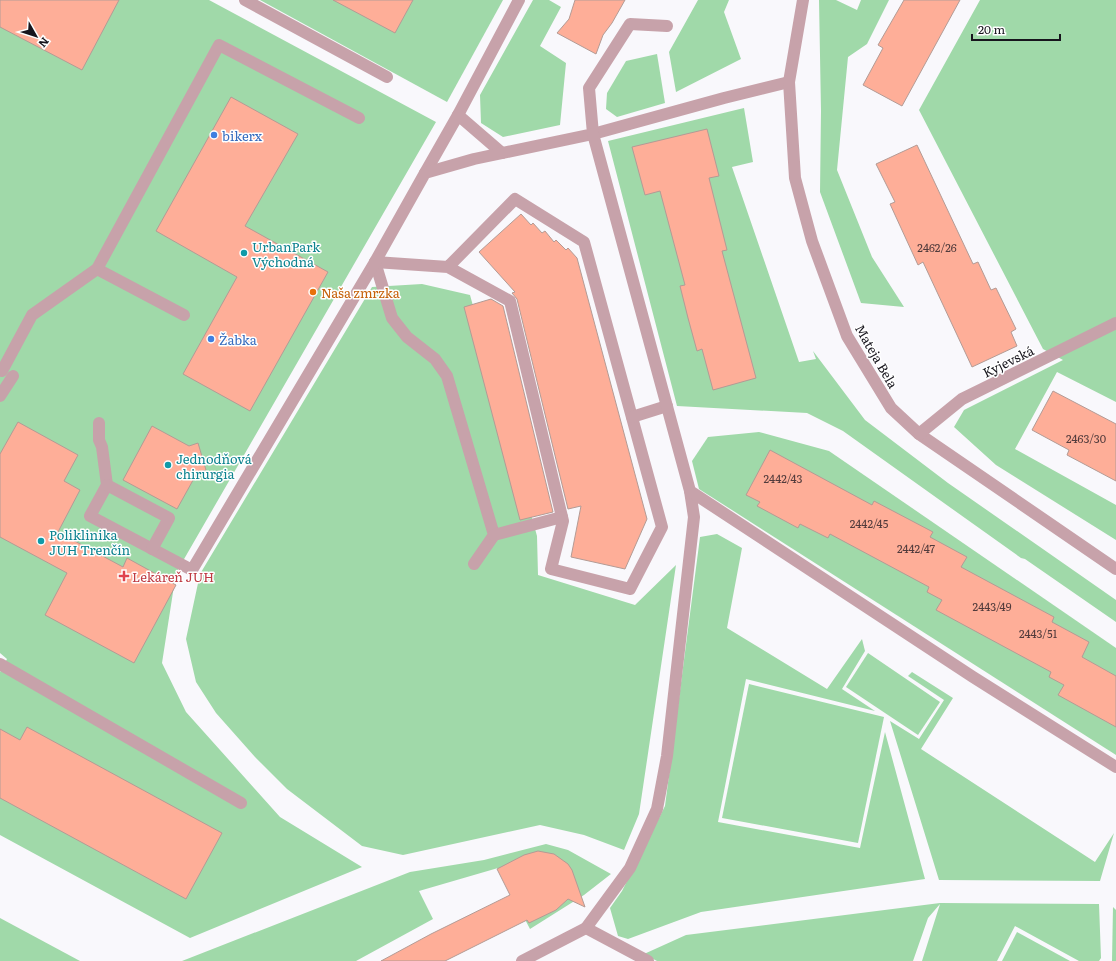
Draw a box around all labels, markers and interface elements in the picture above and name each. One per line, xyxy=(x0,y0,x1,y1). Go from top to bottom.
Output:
north arrow xyxy=(16,16,56,56)
scale bar xyxy=(972,16,1060,42)
text: 20 m xyxy=(978,20,1005,38)
text: N xyxy=(35,34,54,52)
place label: bikerx xyxy=(222,126,263,145)
marker: bikerx xyxy=(209,130,219,140)
place label: UrbanPark Východná xyxy=(252,237,321,271)
house number: 2462/26 xyxy=(917,239,957,255)
marker: UrbanPark Východná xyxy=(239,248,249,258)
place label: Naša zmrzka xyxy=(321,283,400,302)
marker: Naša zmrzka xyxy=(308,287,318,297)
street label: Mateja Bela xyxy=(851,320,903,392)
place label: Žabka xyxy=(219,330,257,349)
marker: Žabka xyxy=(206,334,216,344)
street label: Kyjevská xyxy=(979,340,1037,382)
house number: 2463/30 xyxy=(1066,430,1106,446)
place label: Jednodňová chirurgia xyxy=(176,449,252,483)
marker: Jednodňová chirurgia xyxy=(163,460,173,470)
house number: 2442/43 xyxy=(764,470,802,486)
house number: 2442/45 xyxy=(850,515,889,531)
place label: Poliklinika JUH Trenčín xyxy=(49,525,131,559)
marker: Poliklinika JUH Trenčín xyxy=(36,536,46,546)
house number: 2442/47 xyxy=(897,540,935,556)
place label: Lekáreň JUH xyxy=(132,567,214,586)
marker: Lekáreň JUH xyxy=(119,571,129,581)
house number: 2443/49 xyxy=(973,598,1012,614)
house number: 2443/51 xyxy=(1019,625,1058,641)

